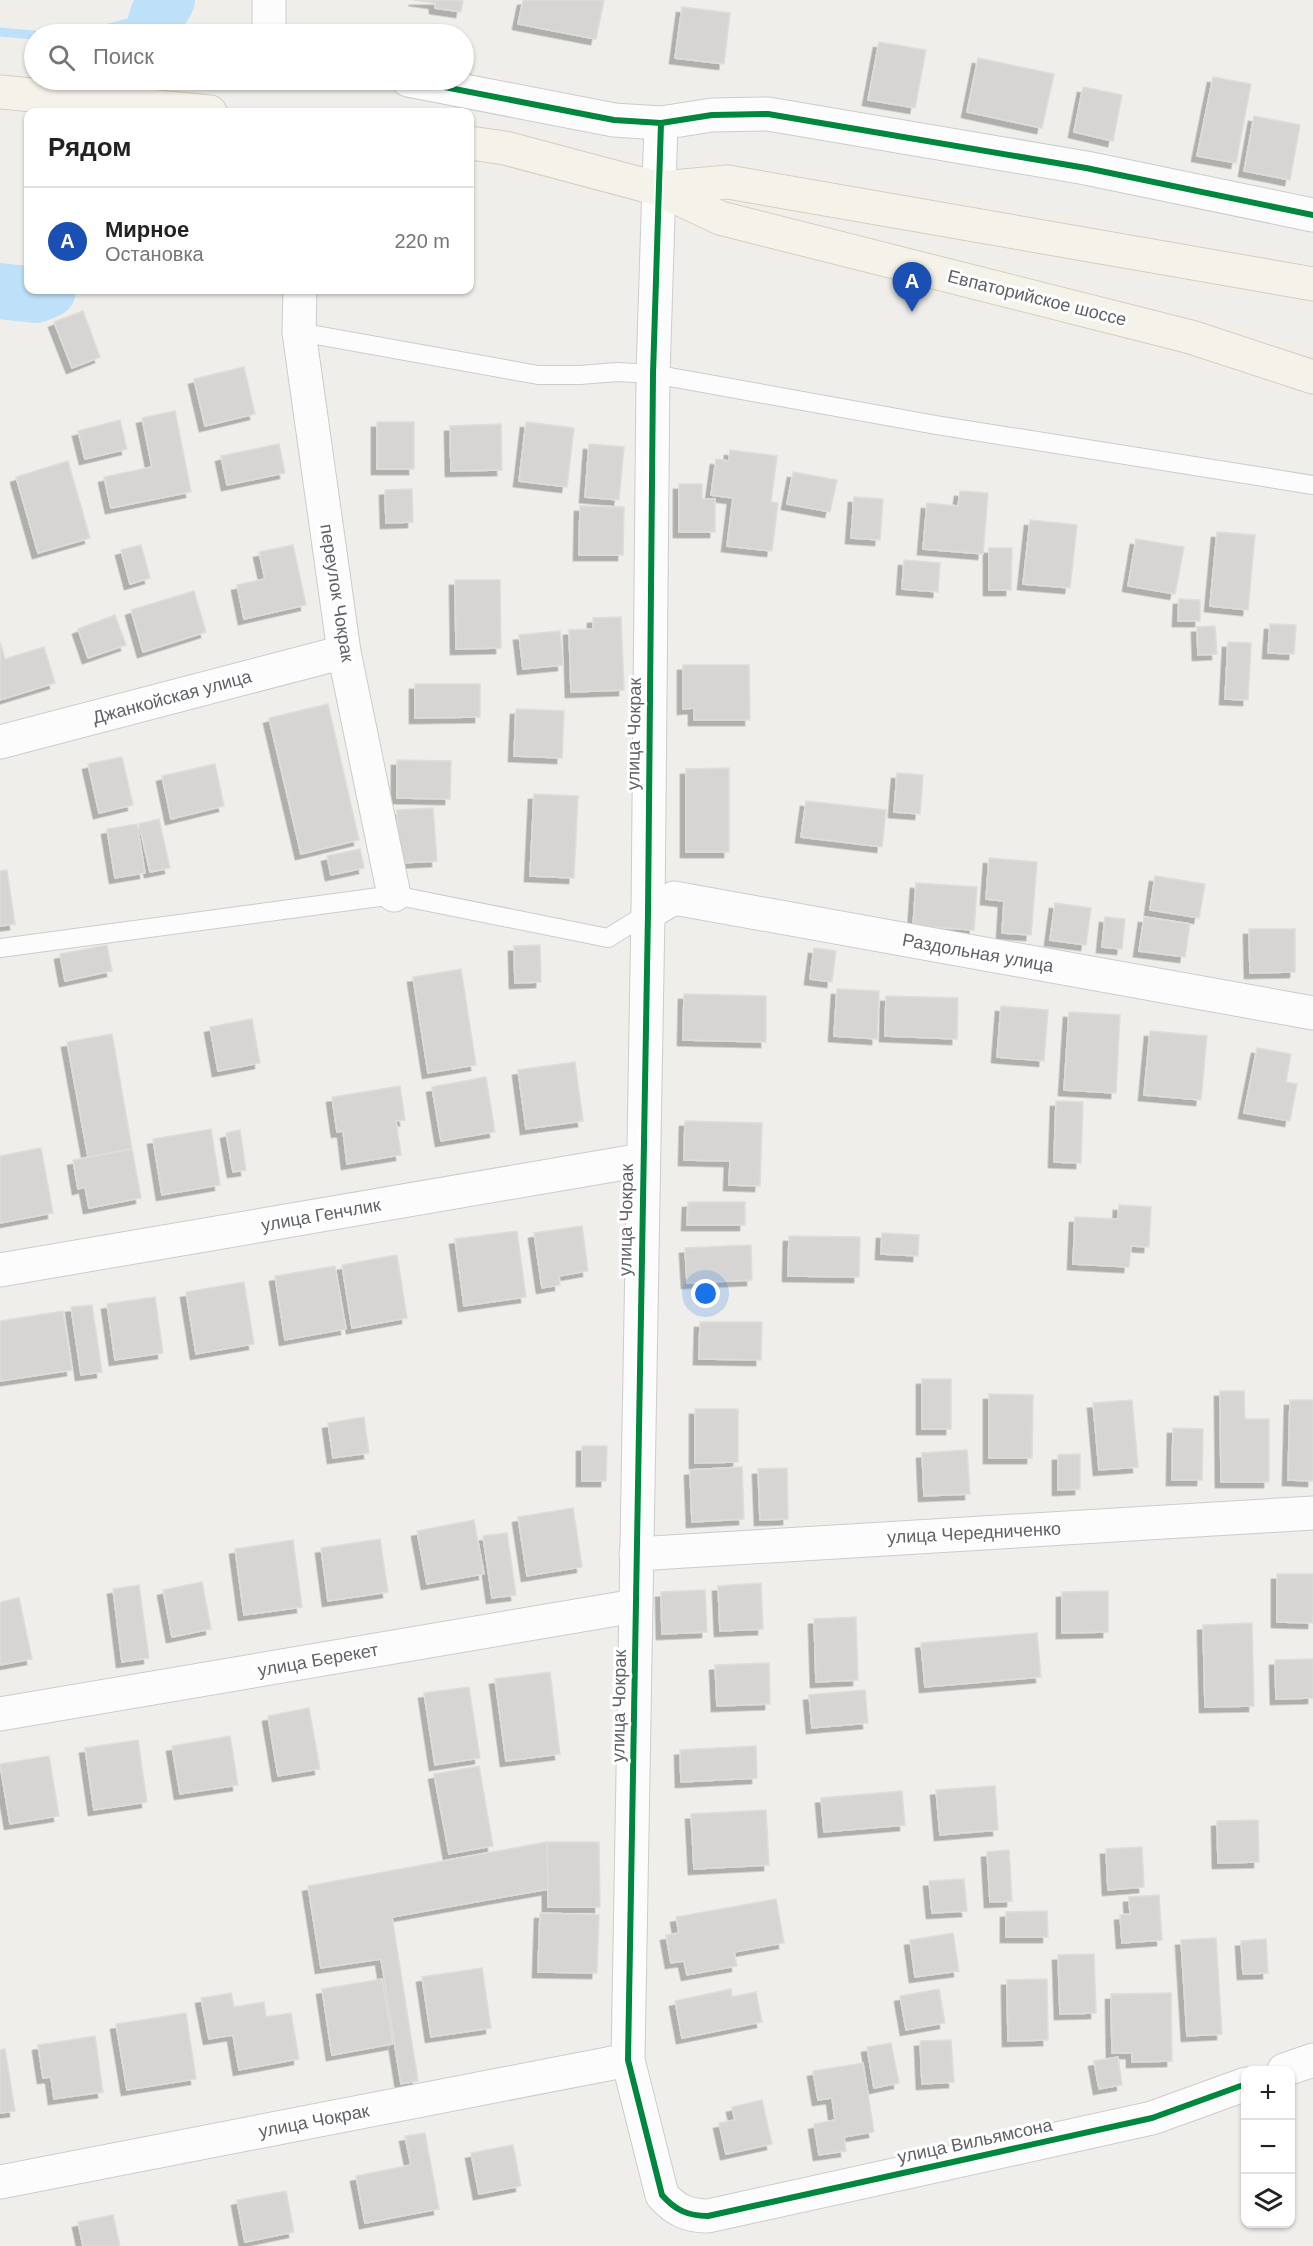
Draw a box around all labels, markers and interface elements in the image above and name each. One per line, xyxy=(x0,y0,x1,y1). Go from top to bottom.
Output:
search box xyxy=(24,24,474,90)
icon: search xyxy=(45,41,78,74)
text: Поиск xyxy=(93,44,154,69)
text: Рядом xyxy=(48,132,131,162)
text: Мирное xyxy=(105,217,189,242)
text: A xyxy=(60,230,75,252)
text: 220 m xyxy=(394,230,450,252)
text: Остановка xyxy=(105,243,204,265)
pin: A xyxy=(892,262,932,312)
street label: Евпаторийское шоссе xyxy=(945,266,1129,330)
street label: переулок Чокрак xyxy=(316,523,358,664)
street label: Джанкойская улица xyxy=(90,666,255,728)
street label: улица Чокрак xyxy=(623,678,645,790)
street label: Раздольная улица xyxy=(901,930,1056,976)
street label: улица Чокрак xyxy=(615,1164,637,1276)
street label: улица Генчлик xyxy=(260,1195,382,1235)
your location xyxy=(691,1279,720,1308)
street label: улица Чередниченко xyxy=(887,1518,1061,1548)
street label: улица Берекет xyxy=(256,1640,380,1680)
street label: улица Чокрак xyxy=(608,1650,630,1762)
map controls xyxy=(1241,2066,1295,2228)
button: + xyxy=(1241,2066,1295,2120)
street label: улица Чокрак xyxy=(257,2100,371,2142)
street label: улица Вильямсона xyxy=(896,2115,1055,2167)
button: − xyxy=(1241,2120,1295,2174)
button: layers xyxy=(1241,2174,1295,2228)

